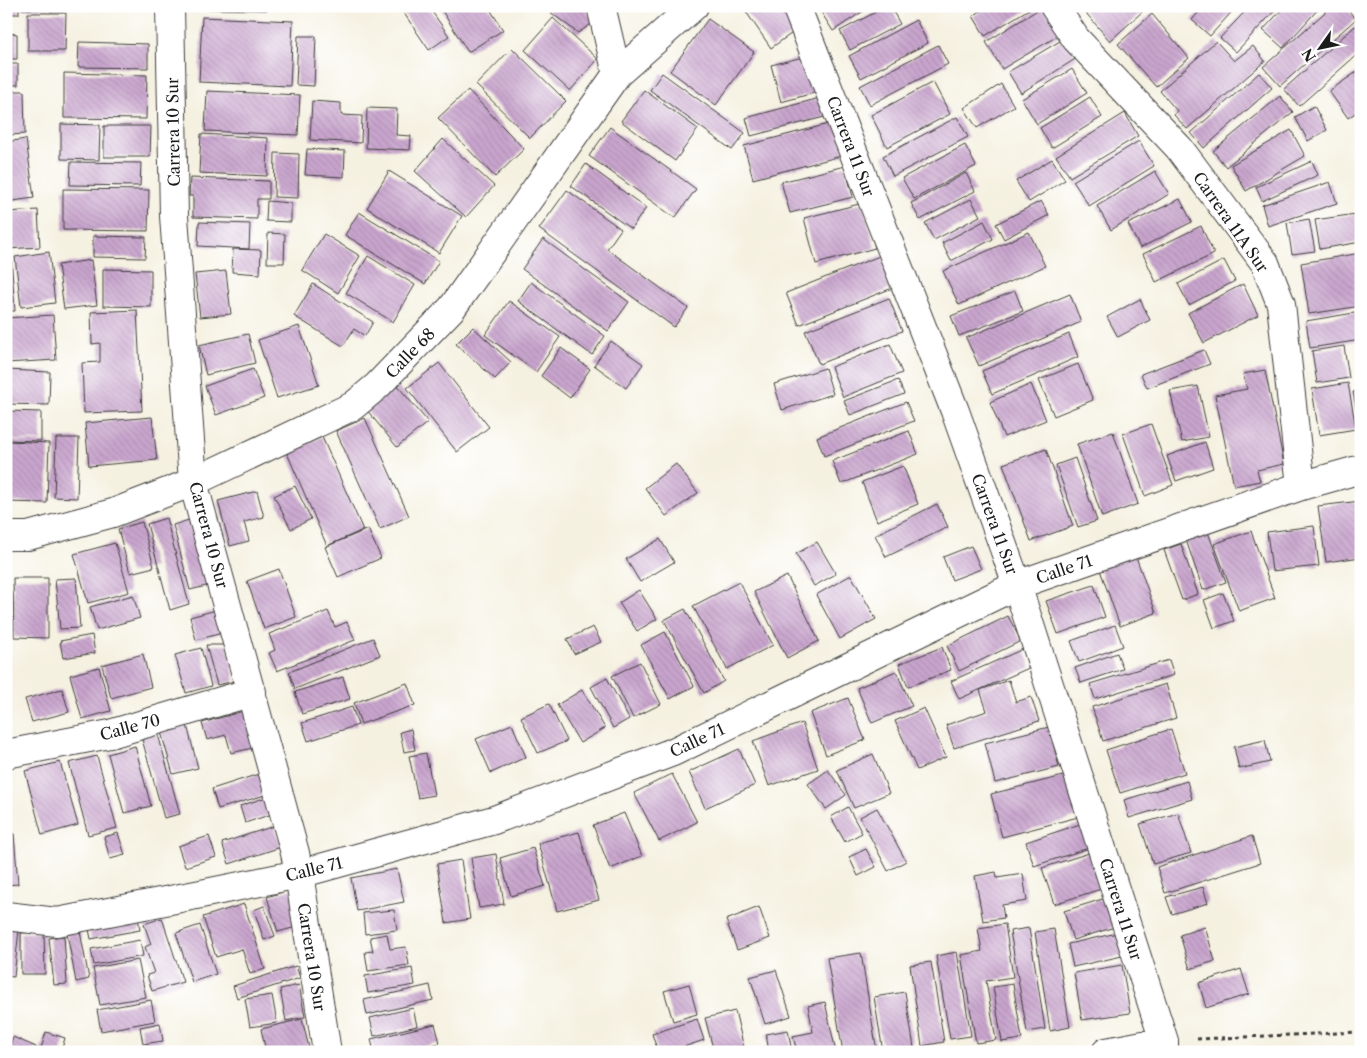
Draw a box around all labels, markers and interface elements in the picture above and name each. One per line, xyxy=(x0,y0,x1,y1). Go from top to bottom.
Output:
north arrow xyxy=(1294,22,1344,72)
text: N xyxy=(1298,45,1320,65)
street label: Carrera 10 Sur xyxy=(162,77,184,187)
street label: Carrera 11 Sur xyxy=(823,93,879,199)
street label: Carrera 11A Sur xyxy=(1189,168,1273,276)
street label: Calle 68 xyxy=(381,324,439,382)
street label: Carrera 11 Sur xyxy=(967,471,1023,578)
street label: Carrera 10 Sur xyxy=(185,480,233,591)
street label: Calle 71 xyxy=(1033,550,1095,588)
street label: Calle 70 xyxy=(98,709,162,745)
street label: Calle 71 xyxy=(666,719,728,761)
street label: Calle 71 xyxy=(283,852,345,886)
street label: Carrera 11 Sur xyxy=(1095,855,1147,963)
street label: Carrera 10 Sur xyxy=(294,901,330,1013)

